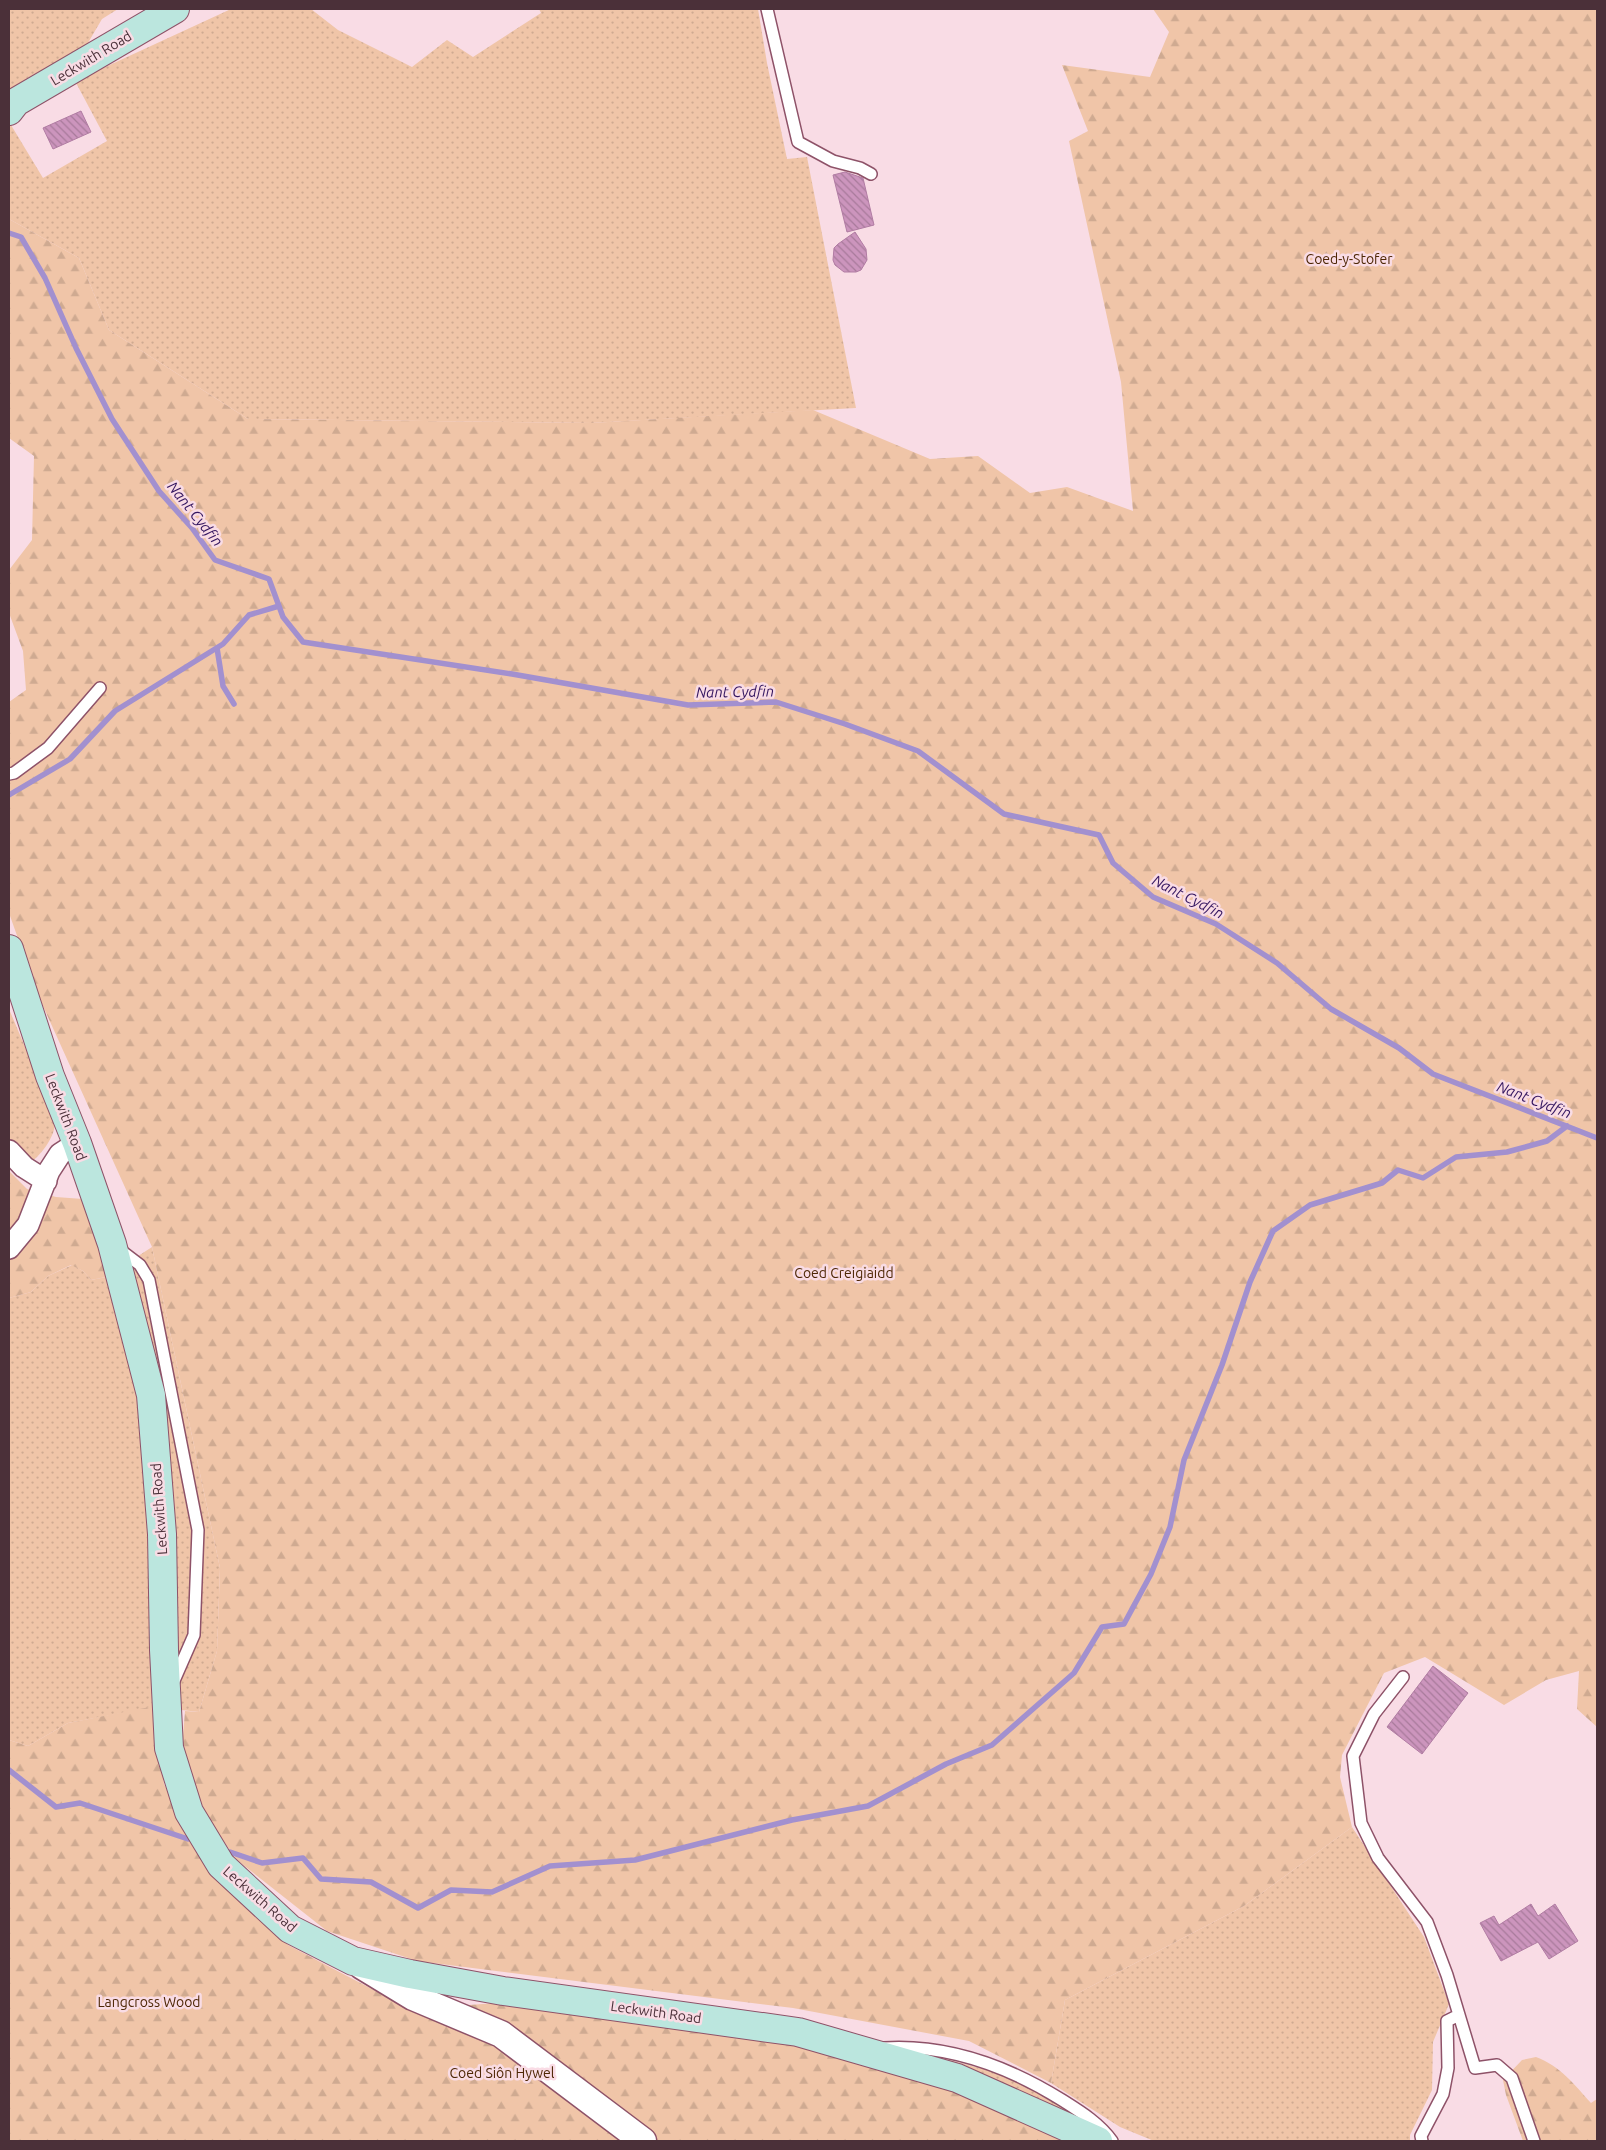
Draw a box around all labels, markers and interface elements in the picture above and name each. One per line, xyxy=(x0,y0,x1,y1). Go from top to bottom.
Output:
street label: Leckwith Road xyxy=(48,28,134,88)
park label: Coed-y-Stofer xyxy=(1306,251,1393,267)
water label: Nant Cydfin xyxy=(164,478,227,549)
water label: Nant Cydfin xyxy=(696,682,774,701)
water label: Nant Cydfin xyxy=(1150,871,1227,922)
street label: Leckwith Road xyxy=(42,1071,90,1163)
water label: Nant Cydfin xyxy=(1495,1078,1574,1121)
park label: Coed Creigiaidd xyxy=(794,1265,894,1281)
street label: Leckwith Road xyxy=(148,1463,170,1555)
street label: Leckwith Road xyxy=(220,1863,300,1935)
park label: Langcross Wood xyxy=(97,1994,201,2010)
street label: Leckwith Road xyxy=(609,1998,703,2026)
park label: Coed Siôn Hywel xyxy=(450,2065,555,2081)

